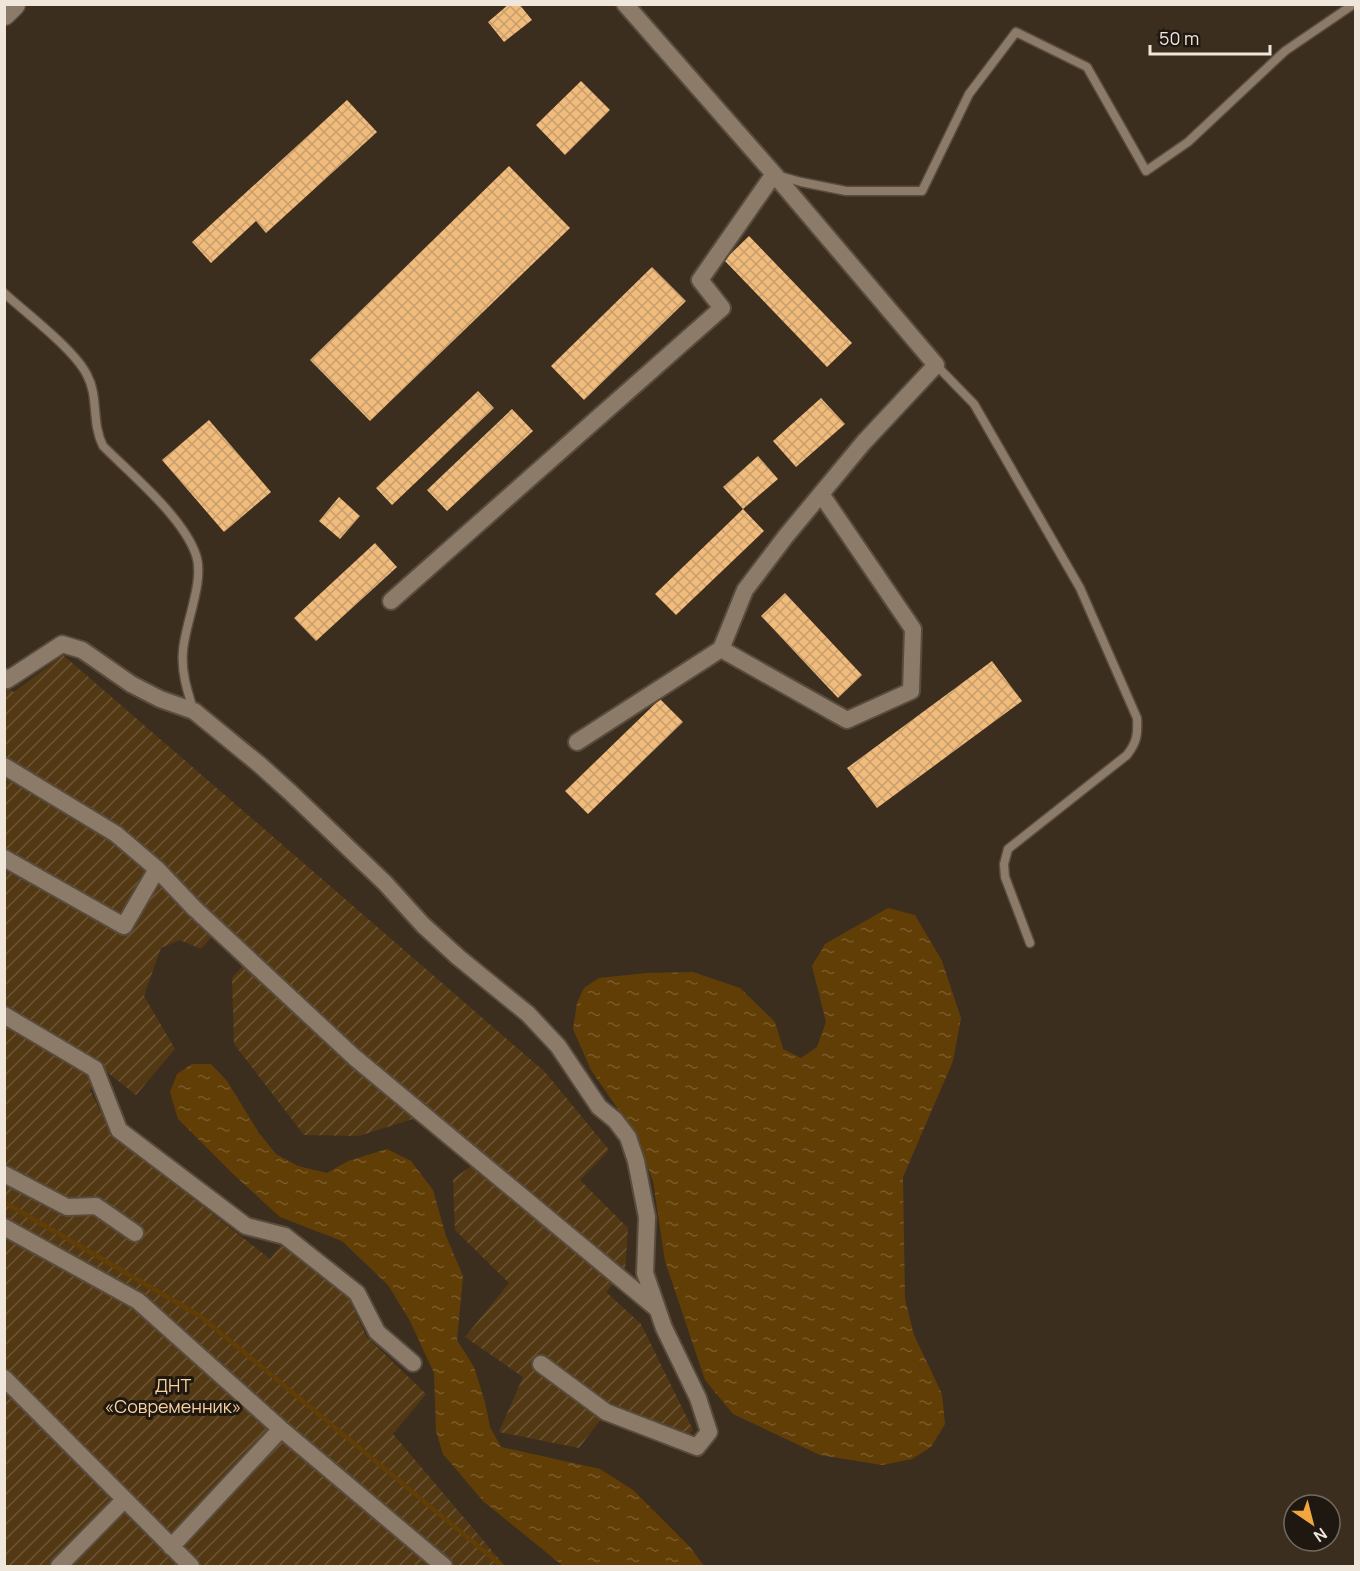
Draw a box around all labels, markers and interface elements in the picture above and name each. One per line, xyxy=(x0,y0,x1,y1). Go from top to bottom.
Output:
scale bar xyxy=(1150,18,1270,56)
text: 50 m xyxy=(1159,26,1199,50)
park label: ДНТ «Современник» xyxy=(105,1373,241,1418)
north arrow xyxy=(1282,1493,1342,1553)
text: N xyxy=(1310,1523,1332,1548)

